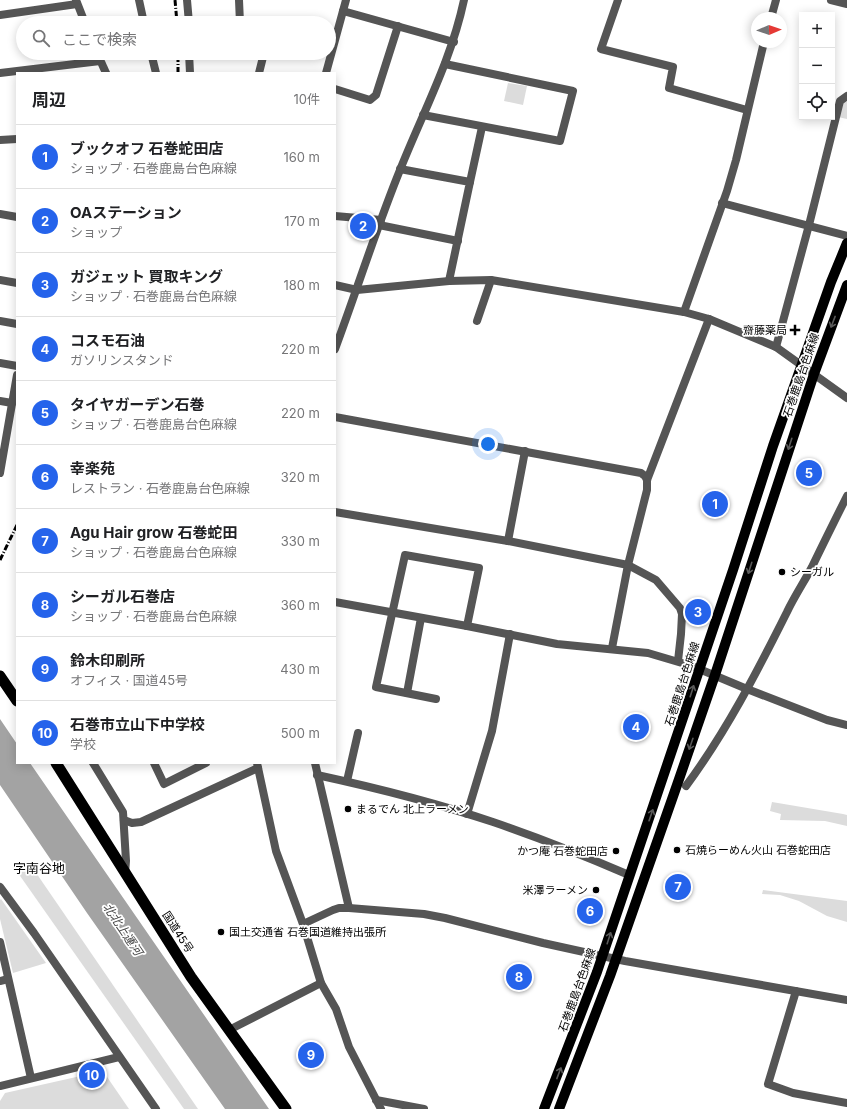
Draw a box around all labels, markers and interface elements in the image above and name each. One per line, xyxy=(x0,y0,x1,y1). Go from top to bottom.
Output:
north arrow xyxy=(751,12,787,48)
map controls xyxy=(799,12,835,120)
button: + xyxy=(799,12,835,48)
search box xyxy=(16,16,336,60)
icon: search xyxy=(30,27,52,49)
text: ここで検索 xyxy=(62,30,137,49)
button: − xyxy=(799,48,835,84)
button: locate xyxy=(799,84,835,120)
text: 周辺 xyxy=(32,90,66,110)
text: 10件 xyxy=(294,91,320,107)
text: ブックオフ 石巻蛇田店 xyxy=(70,139,224,158)
text: 1 xyxy=(42,149,48,165)
text: 160 m xyxy=(283,149,320,165)
text: ショップ · 石巻鹿島台色麻線 xyxy=(70,160,237,176)
text: OAステーション xyxy=(70,203,182,222)
pin: 2 xyxy=(350,211,376,241)
text: 2 xyxy=(41,213,49,229)
text: 170 m xyxy=(284,213,320,229)
text: ショップ xyxy=(70,224,122,240)
text: ガジェット 買取キング xyxy=(70,267,223,286)
text: 3 xyxy=(41,277,49,293)
text: 180 m xyxy=(283,277,320,293)
text: ショップ · 石巻鹿島台色麻線 xyxy=(70,288,237,304)
one-way arrow xyxy=(829,315,837,327)
place label: 齋藤薬局 xyxy=(743,323,787,337)
marker: 齋藤薬局 xyxy=(790,325,800,335)
text: コスモ石油 xyxy=(70,331,145,350)
street label: 石巻鹿島台色麻線 xyxy=(780,331,822,419)
text: 4 xyxy=(41,341,49,357)
text: 220 m xyxy=(281,341,320,357)
text: ガソリンスタンド xyxy=(70,352,174,368)
text: タイヤガーデン石巻 xyxy=(70,395,205,414)
text: 5 xyxy=(41,405,49,421)
text: 220 m xyxy=(281,405,320,421)
text: ショップ · 石巻鹿島台色麻線 xyxy=(70,416,237,432)
your location xyxy=(478,434,498,454)
one-way arrow xyxy=(786,438,793,451)
pin: 5 xyxy=(796,458,822,488)
text: 幸楽苑 xyxy=(70,459,115,478)
text: 6 xyxy=(41,469,49,485)
text: 320 m xyxy=(281,469,320,485)
text: レストラン · 石巻鹿島台色麻線 xyxy=(70,480,250,496)
pin: 1 xyxy=(702,489,728,519)
text: Agu Hair grow 石巻蛇田 xyxy=(70,523,237,542)
text: 7 xyxy=(41,533,49,549)
text: 330 m xyxy=(281,533,320,549)
text: ショップ · 石巻鹿島台色麻線 xyxy=(70,544,237,560)
one-way arrow xyxy=(746,561,753,574)
place label: シーガル xyxy=(790,565,834,579)
marker: シーガル xyxy=(777,567,787,577)
text: シーガル石巻店 xyxy=(70,587,175,606)
text: 8 xyxy=(41,597,49,613)
text: 360 m xyxy=(281,597,320,613)
pin: 3 xyxy=(685,597,711,627)
text: ショップ · 石巻鹿島台色麻線 xyxy=(70,608,237,624)
street label: 石巻鹿島台色麻線 xyxy=(662,640,702,728)
text: 鈴木印刷所 xyxy=(70,651,145,670)
text: 9 xyxy=(41,661,49,677)
text: 430 m xyxy=(280,661,320,677)
text: オフィス · 国道45号 xyxy=(70,672,188,688)
one-way arrow xyxy=(689,685,696,698)
pin: 4 xyxy=(623,712,649,742)
text: 石巻市立山下中学校 xyxy=(70,715,205,734)
text: 10 xyxy=(38,725,52,741)
text: 500 m xyxy=(281,725,320,741)
text: 学校 xyxy=(70,736,96,752)
one-way arrow xyxy=(687,738,694,751)
place label: まるでん 北上ラーメン xyxy=(356,802,469,816)
marker: まるでん 北上ラーメン xyxy=(343,804,353,814)
one-way arrow xyxy=(647,809,655,821)
place label: 石焼らーめん火山 石巻蛇田店 xyxy=(685,843,831,857)
place label: かつ庵 石巻蛇田店 xyxy=(517,844,608,858)
marker: 石焼らーめん火山 石巻蛇田店 xyxy=(672,845,682,855)
marker: かつ庵 石巻蛇田店 xyxy=(611,846,621,856)
district label: 字南谷地 xyxy=(13,860,65,876)
pin: 7 xyxy=(665,872,691,902)
place label: 米澤ラーメン xyxy=(522,883,588,897)
marker: 米澤ラーメン xyxy=(591,885,601,895)
pin: 6 xyxy=(577,896,603,926)
water label: 北北上運河 xyxy=(100,900,147,960)
street label: 国道45号 xyxy=(159,909,197,955)
place label: 国土交通省 石巻国道維持出張所 xyxy=(229,925,387,939)
marker: 国土交通省 石巻国道維持出張所 xyxy=(216,927,226,937)
one-way arrow xyxy=(605,932,613,944)
street label: 石巻鹿島台色麻線 xyxy=(555,946,599,1034)
pin: 8 xyxy=(506,962,532,992)
pin: 9 xyxy=(298,1040,324,1070)
pin: 10 xyxy=(79,1060,105,1090)
one-way arrow xyxy=(555,1067,563,1079)

